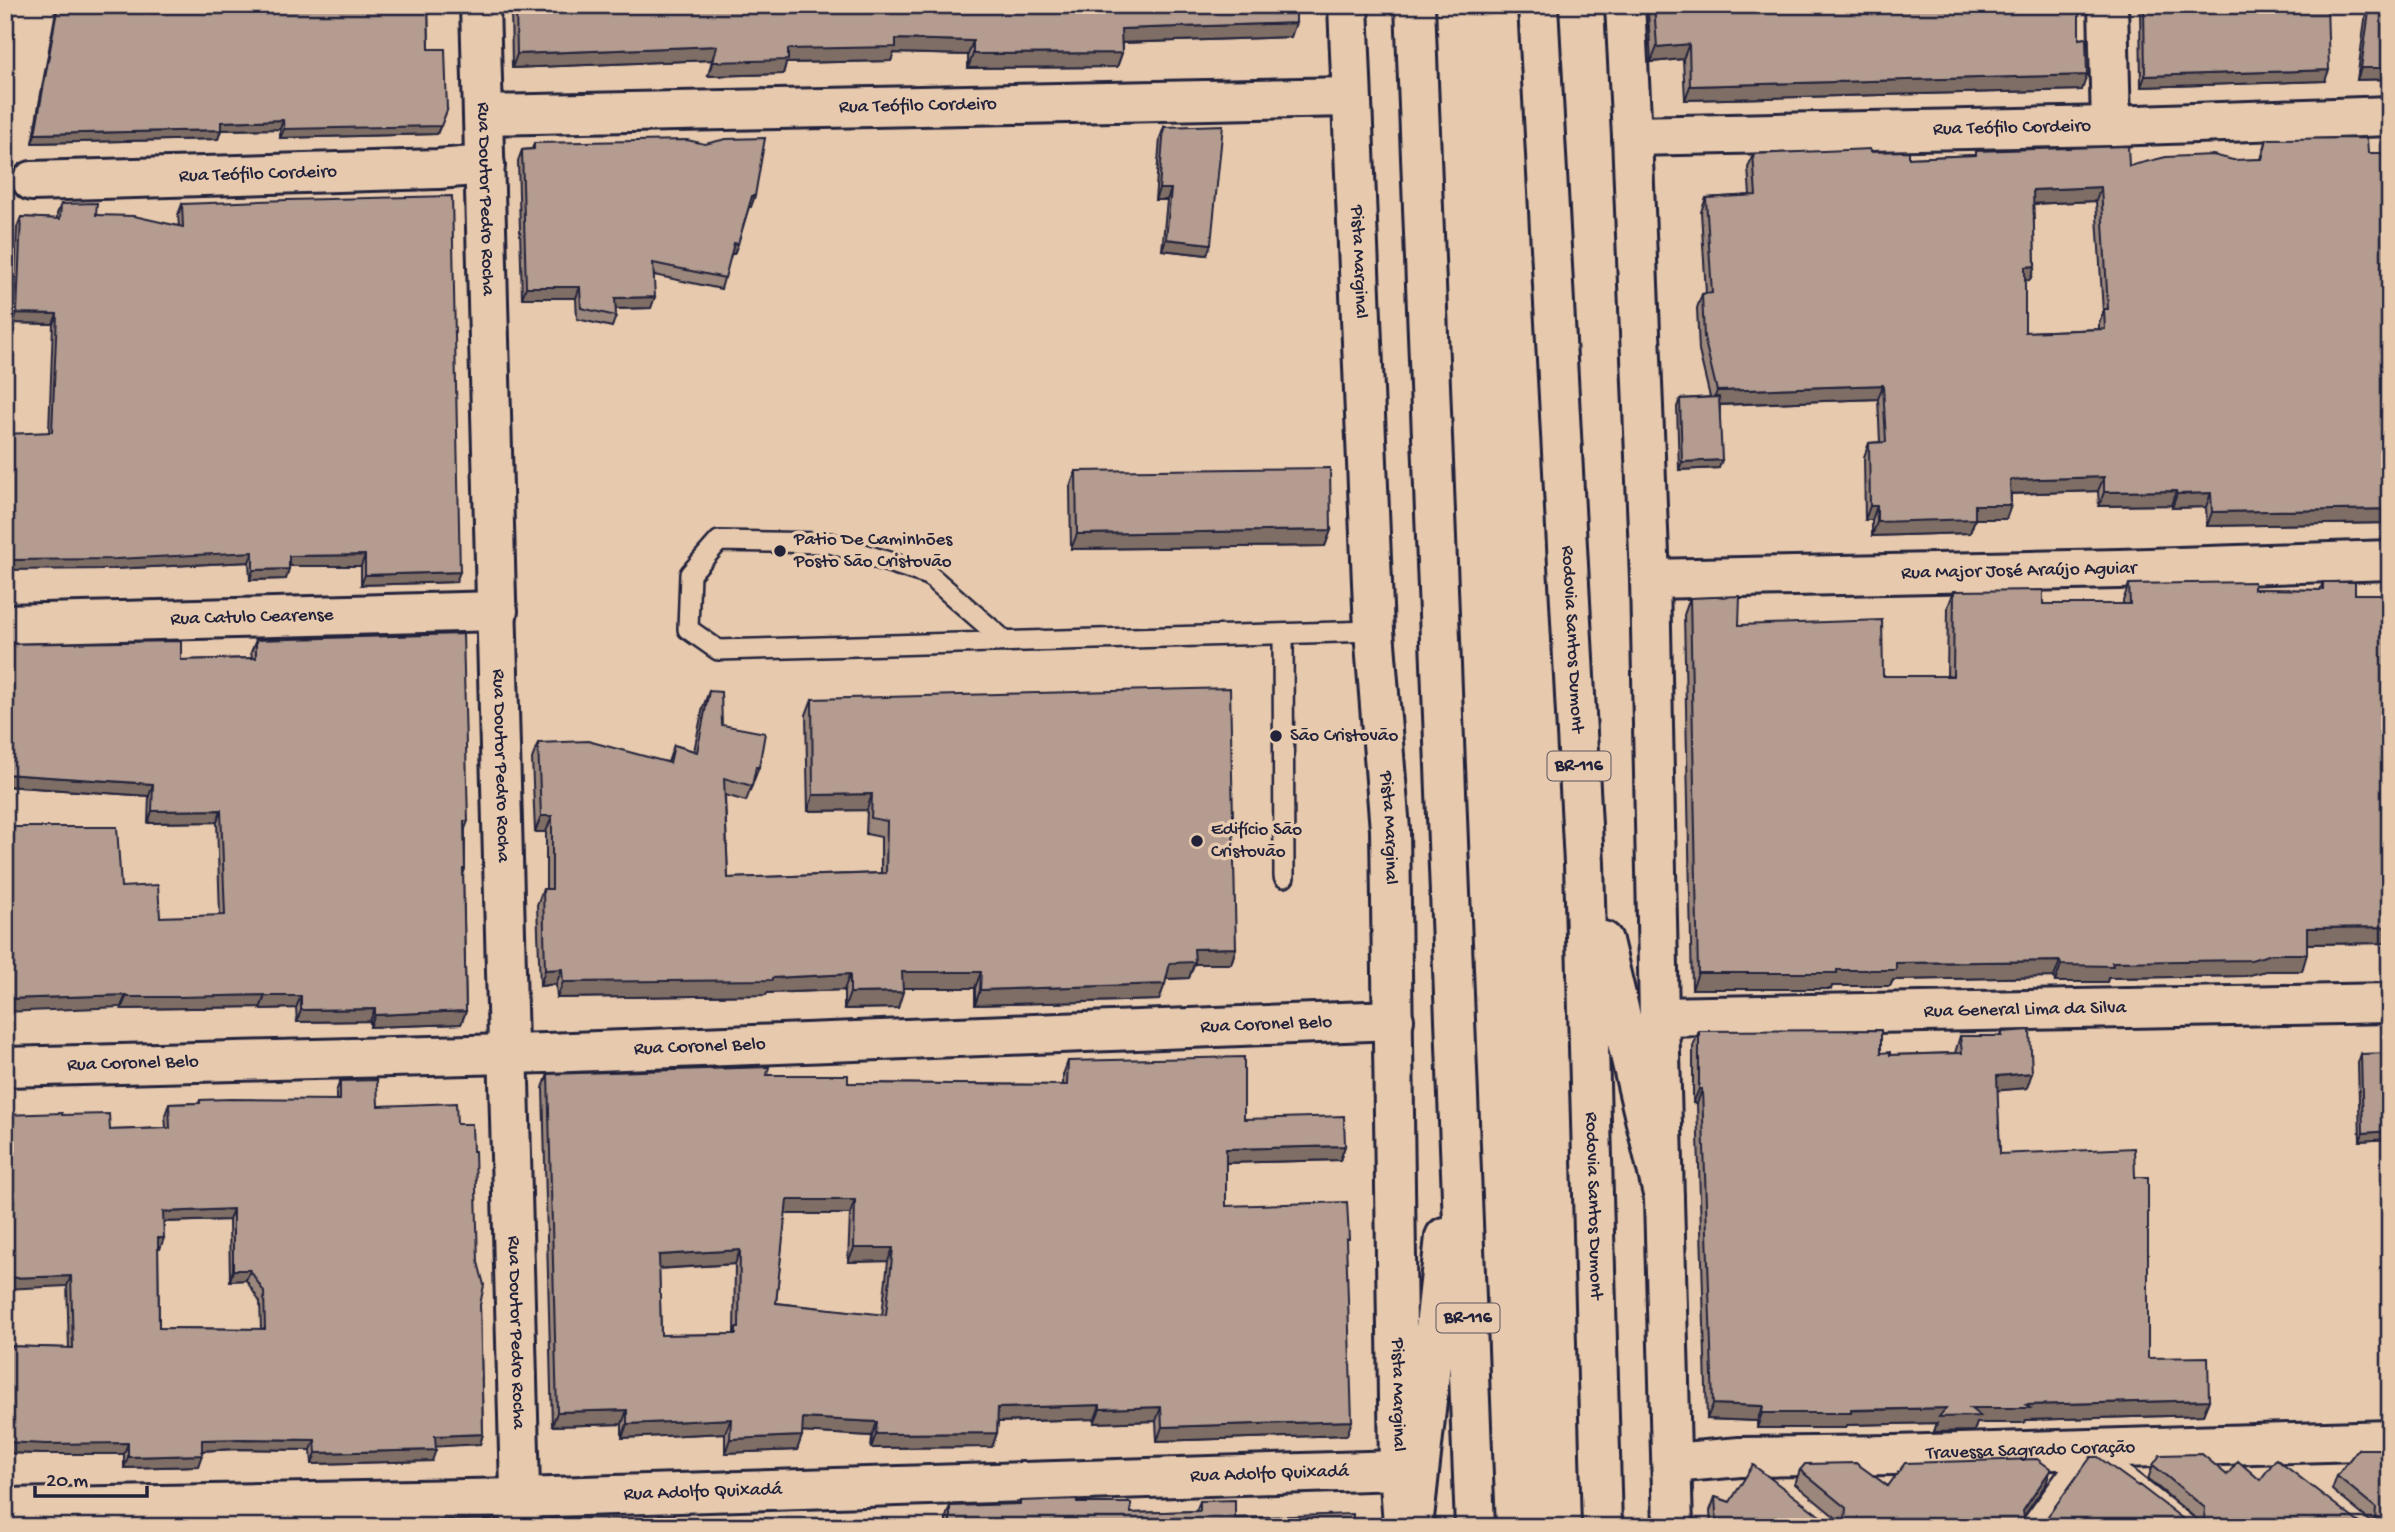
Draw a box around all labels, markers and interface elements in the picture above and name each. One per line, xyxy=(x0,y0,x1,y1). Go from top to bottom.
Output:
street label: Rua Teófilo Cordeiro xyxy=(839,93,997,119)
street label: Rua Doutor Pedro Rocha xyxy=(471,102,499,297)
street label: Rua Teófilo Cordeiro xyxy=(1933,115,2091,141)
street label: Rua Teófilo Cordeiro xyxy=(179,160,337,188)
street label: Pista Marginal xyxy=(1345,204,1373,319)
place label: Patio De Caminhões Posto São Cristovão xyxy=(793,529,953,574)
marker: Patio De Caminhões Posto São Cristovão xyxy=(772,543,788,559)
street label: Rodovia Santos Dumont xyxy=(1555,545,1589,736)
street label: Rua Major José Araújo Aguiar xyxy=(1901,557,2139,585)
street label: Rua Catulo Cearense xyxy=(170,604,334,631)
street label: Rua Doutor Pedro Rocha xyxy=(486,669,515,864)
place label: São Cristovão xyxy=(1290,725,1398,748)
marker: São Cristovão xyxy=(1268,728,1284,744)
road number: BR-116 xyxy=(1548,752,1610,780)
street label: Pista Marginal xyxy=(1374,769,1402,885)
place label: Edifício São Cristovão xyxy=(1211,819,1302,864)
marker: Edifício São Cristovão xyxy=(1189,833,1205,849)
street label: Rua General Lima da Silva xyxy=(1923,997,2128,1023)
street label: Rua Coronel Belo xyxy=(1200,1011,1333,1039)
street label: Rua Coronel Belo xyxy=(633,1033,766,1061)
street label: Rua Coronel Belo xyxy=(67,1050,199,1077)
street label: Rodovia Santos Dumont xyxy=(1579,1112,1607,1302)
street label: Rua Doutor Pedro Rocha xyxy=(502,1235,530,1431)
road number: BR-116 xyxy=(1436,1303,1500,1332)
street label: Pista Marginal xyxy=(1386,1337,1410,1452)
street label: Travessa Sagrado Coração xyxy=(1925,1436,2136,1466)
scale bar xyxy=(35,1455,147,1499)
street label: Rua Adolfo Quixadá xyxy=(1190,1460,1351,1488)
text: 20 m xyxy=(46,1470,88,1495)
street label: Rua Adolfo Quixadá xyxy=(623,1478,784,1506)

